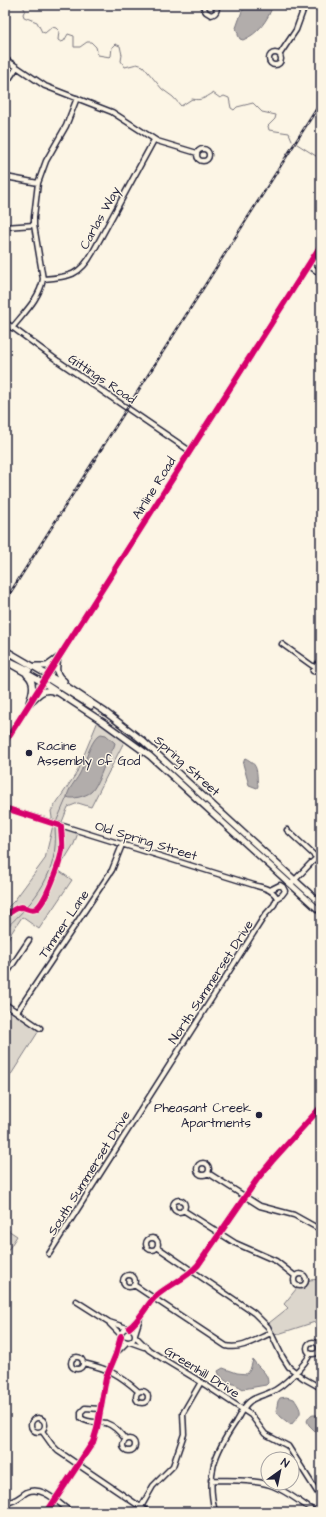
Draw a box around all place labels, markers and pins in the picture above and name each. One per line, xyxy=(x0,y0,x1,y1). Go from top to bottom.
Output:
place label: Racine Assembly of God xyxy=(37,737,141,771)
marker: Racine Assembly of God xyxy=(24,748,34,758)
place label: Pheasant Creek Apartments xyxy=(154,1099,251,1132)
marker: Pheasant Creek Apartments xyxy=(254,1110,264,1120)

